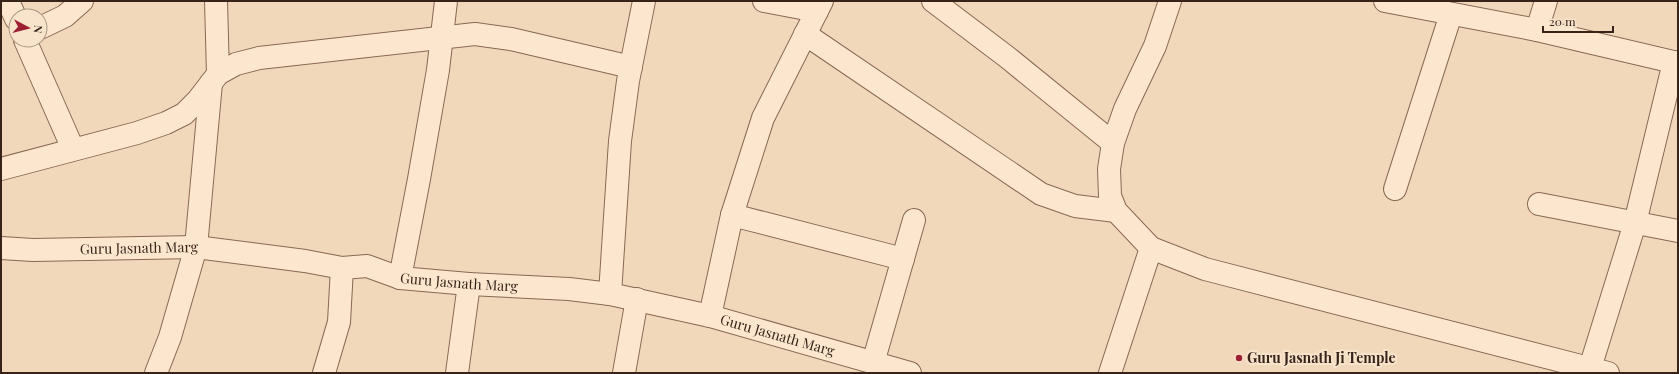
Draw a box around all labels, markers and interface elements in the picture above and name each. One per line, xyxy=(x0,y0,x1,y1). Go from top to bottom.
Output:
north arrow xyxy=(8,8,48,48)
scale bar xyxy=(1543,8,1613,34)
text: 20 m xyxy=(1549,13,1576,29)
text: N xyxy=(30,24,46,34)
street label: Guru Jasnath Marg xyxy=(80,237,199,258)
street label: Guru Jasnath Marg xyxy=(399,268,519,295)
street label: Guru Jasnath Marg xyxy=(718,309,838,360)
place label: Guru Jasnath Ji Temple xyxy=(1247,348,1396,367)
marker: Guru Jasnath Ji Temple xyxy=(1234,353,1244,363)

